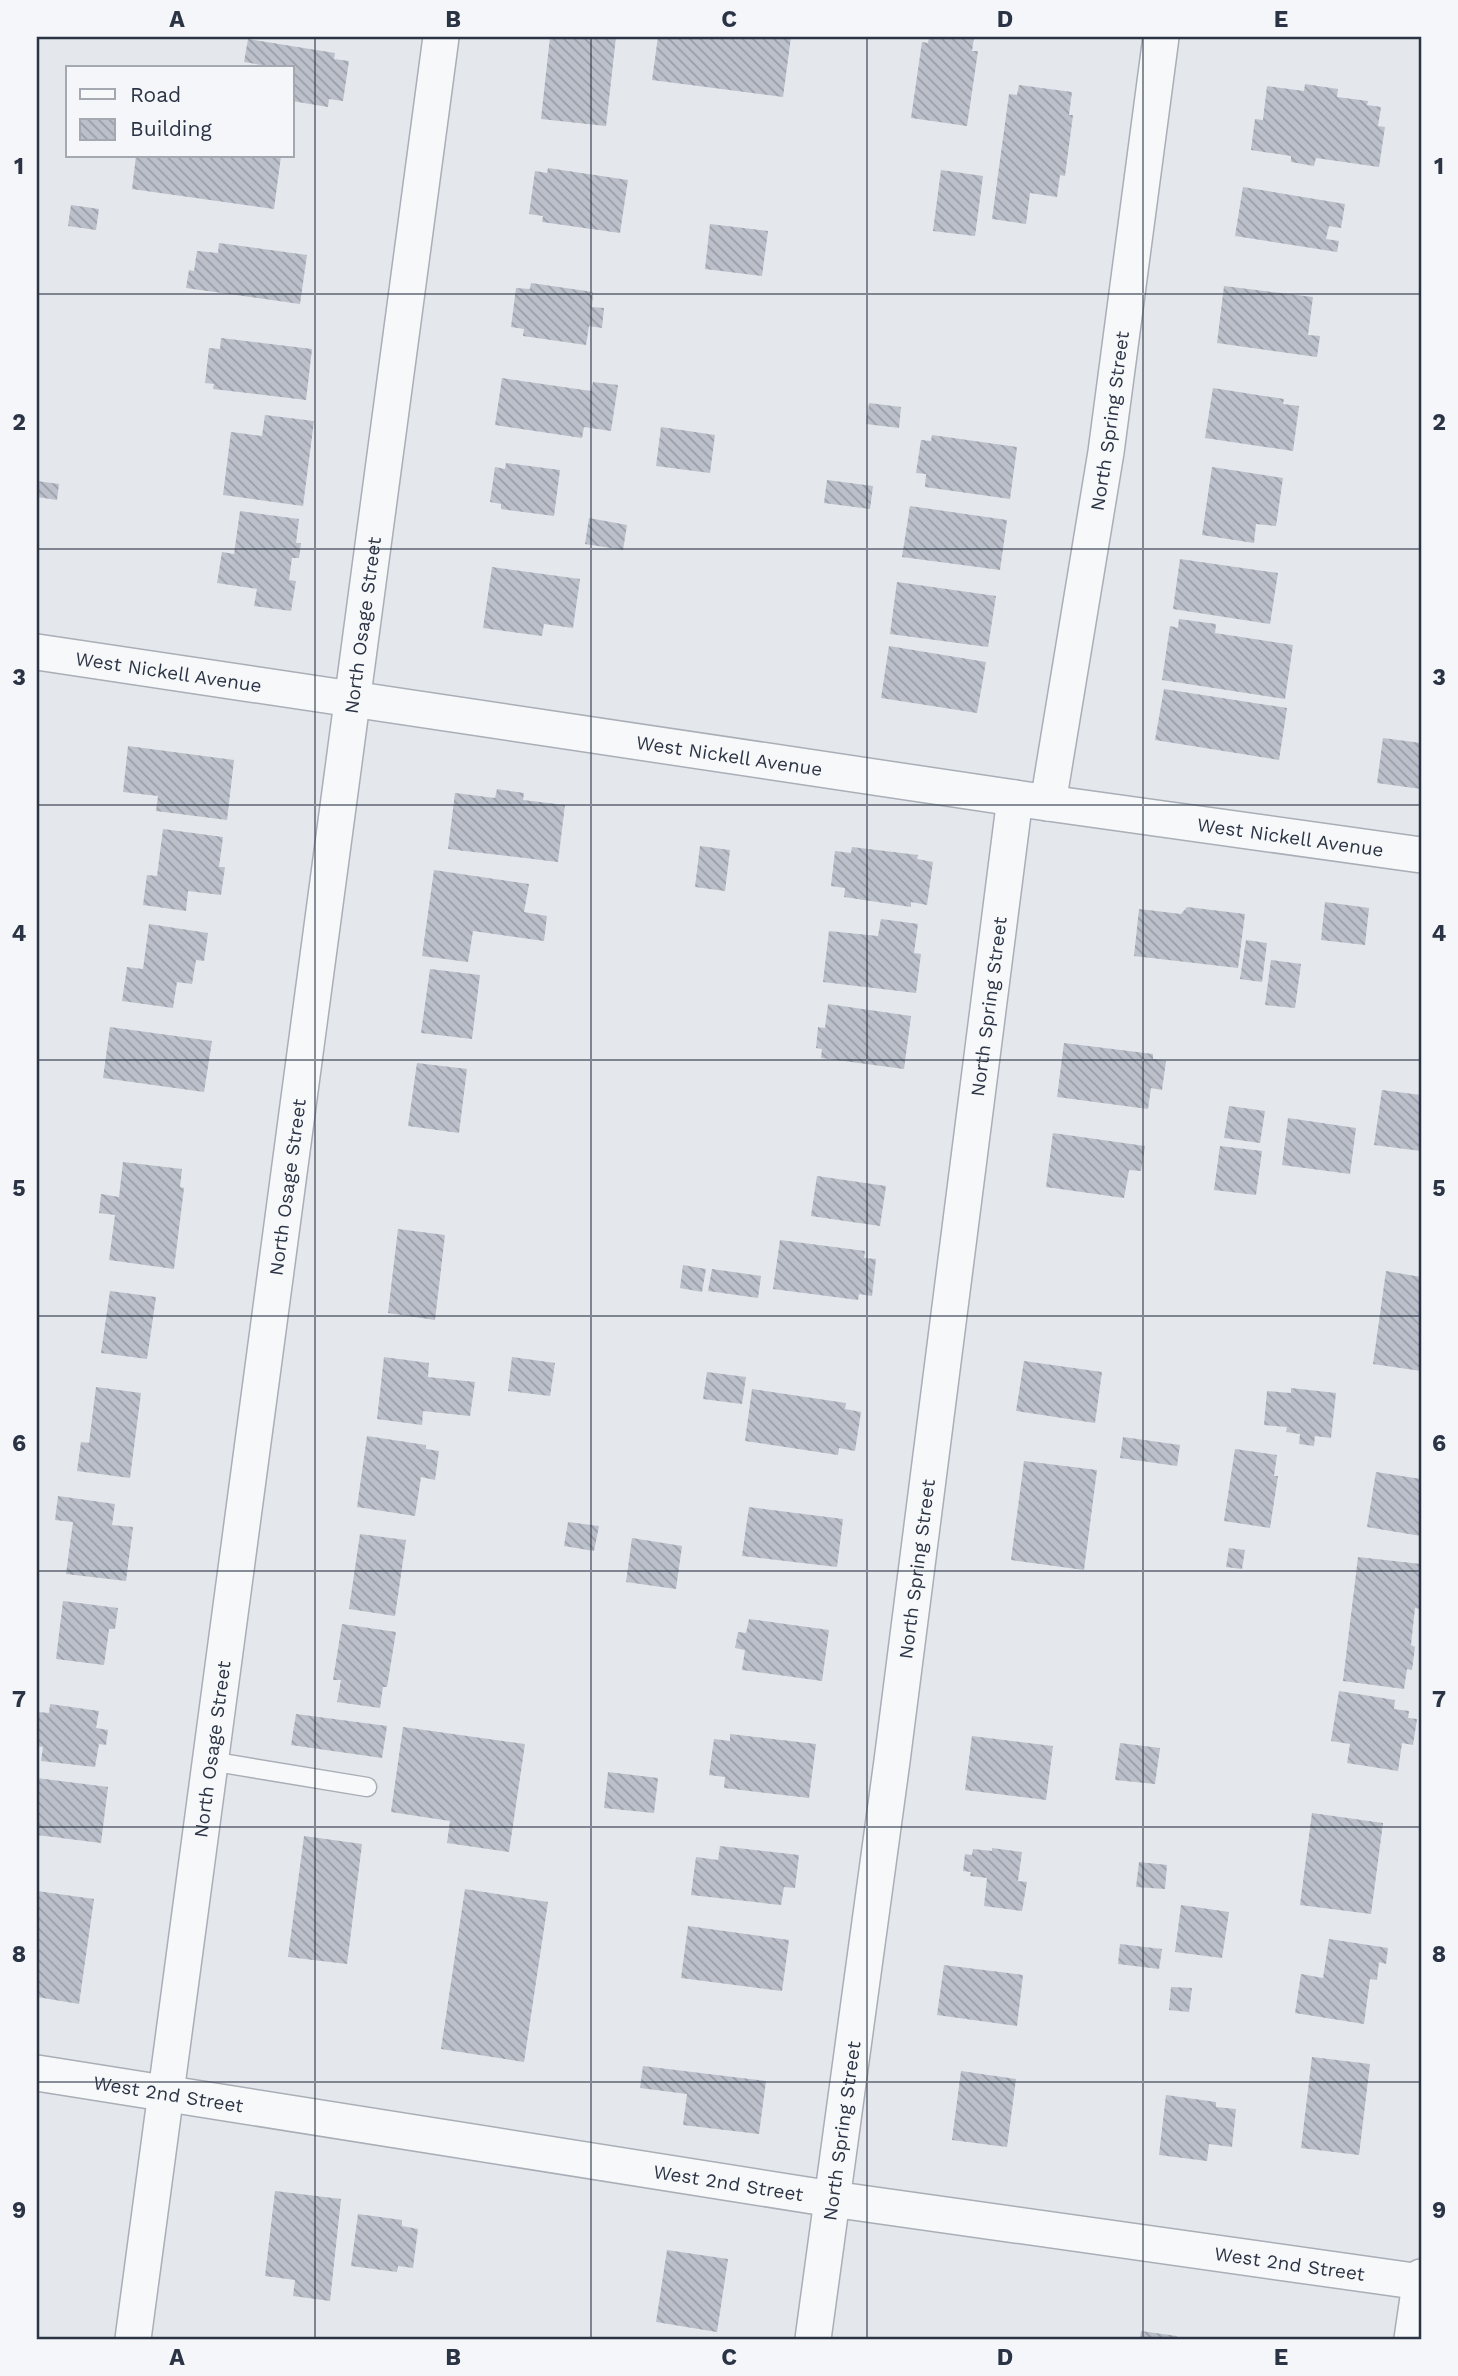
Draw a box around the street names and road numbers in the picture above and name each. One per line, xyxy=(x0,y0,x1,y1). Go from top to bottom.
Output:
street label: North Spring Street xyxy=(1085,330,1133,512)
street label: North Osage Street xyxy=(339,535,386,715)
street label: West Nickell Avenue xyxy=(74,646,263,697)
street label: West Nickell Avenue xyxy=(635,730,824,781)
street label: West Nickell Avenue xyxy=(1196,812,1385,861)
street label: North Spring Street xyxy=(965,915,1011,1098)
street label: North Osage Street xyxy=(264,1097,310,1277)
street label: North Spring Street xyxy=(894,1478,939,1660)
street label: North Osage Street xyxy=(189,1659,235,1839)
street label: North Spring Street xyxy=(818,2040,865,2222)
street label: West 2nd Street xyxy=(92,2071,245,2117)
street label: West 2nd Street xyxy=(652,2159,805,2206)
street label: West 2nd Street xyxy=(1213,2242,1366,2285)

